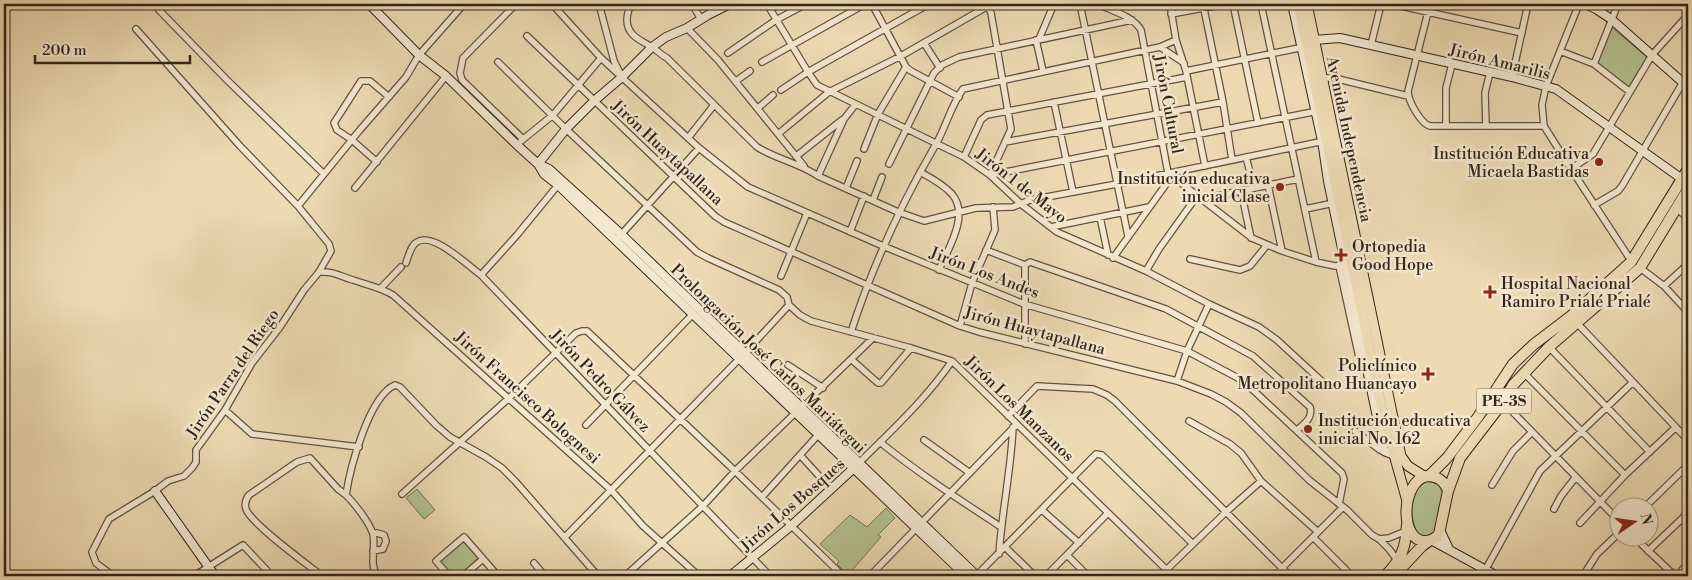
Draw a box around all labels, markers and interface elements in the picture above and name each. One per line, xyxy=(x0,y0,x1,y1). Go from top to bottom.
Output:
scale bar xyxy=(35,32,190,64)
street label: Jirón Amarilis xyxy=(1446,39,1553,84)
text: 200 m xyxy=(42,41,87,60)
street label: Jirón Cultural xyxy=(1148,52,1187,156)
street label: Avenida Independencia xyxy=(1321,53,1377,225)
street label: Jirón Huaytapallana xyxy=(607,95,728,210)
street label: Jirón 1 de Mayo xyxy=(971,143,1071,228)
place label: Institución Educativa Micaela Bastidas xyxy=(1433,144,1590,182)
marker: Institución Educativa Micaela Bastidas xyxy=(1593,156,1605,168)
place label: Institución educativa inicial Clase xyxy=(1117,169,1271,207)
marker: Institución educativa inicial Clase xyxy=(1274,181,1286,193)
place label: Ortopedia Good Hope xyxy=(1352,237,1433,275)
street label: Jirón Los Andes xyxy=(926,242,1042,303)
marker: Ortopedia Good Hope xyxy=(1334,248,1348,262)
street label: Prolongación José Carlos Mariátegui xyxy=(666,260,870,458)
place label: Hospital Nacional Ramiro Prialé Prialé xyxy=(1501,274,1651,312)
marker: Hospital Nacional Ramiro Prialé Prialé xyxy=(1483,285,1497,299)
street label: Jirón Huaytapallana xyxy=(961,302,1108,360)
street label: Jirón Parra del Riego xyxy=(182,305,284,443)
street label: Jirón Pedro Gálvez xyxy=(545,324,655,436)
street label: Jirón Francisco Bolognesi xyxy=(450,326,604,468)
street label: Jirón Los Manzanos xyxy=(960,351,1078,466)
place label: Policlínico Metropolitano Huancayo xyxy=(1237,356,1417,394)
marker: Policlínico Metropolitano Huancayo xyxy=(1421,367,1435,381)
road number: PE-3S xyxy=(1476,388,1532,414)
place label: Institución educativa inicial No. 162 xyxy=(1318,411,1472,449)
marker: Institución educativa inicial No. 162 xyxy=(1302,423,1314,435)
street label: Jirón Los Bosques xyxy=(735,454,849,556)
north arrow xyxy=(1610,498,1660,548)
text: N xyxy=(1636,512,1656,527)

